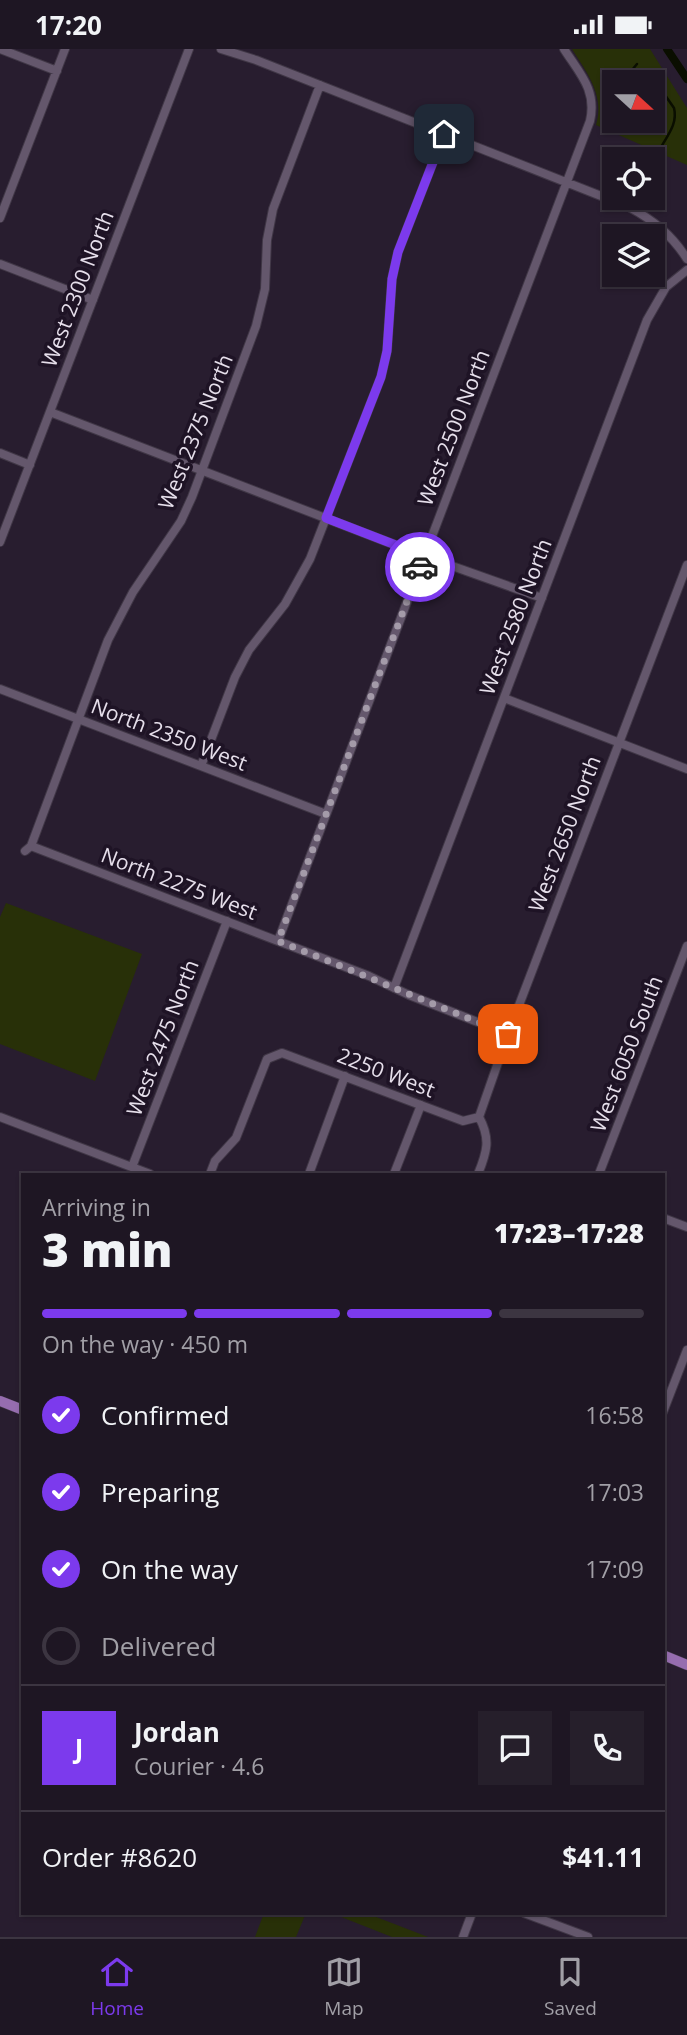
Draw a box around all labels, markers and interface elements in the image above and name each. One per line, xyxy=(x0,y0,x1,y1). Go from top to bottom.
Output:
text: 17:20 xyxy=(35,7,102,43)
north arrow xyxy=(602,70,665,133)
map controls xyxy=(602,70,665,287)
pin xyxy=(414,104,474,164)
icon: home xyxy=(425,115,463,153)
button: locate xyxy=(602,147,665,210)
street label: West 2300 North xyxy=(34,207,120,371)
button: layers xyxy=(602,224,665,287)
street label: West 2500 North xyxy=(410,346,496,510)
street label: West 2375 North xyxy=(151,350,239,513)
courier xyxy=(385,532,455,602)
street label: West 2580 North xyxy=(472,535,558,699)
icon: car xyxy=(401,548,439,586)
street label: North 2350 West xyxy=(87,691,251,777)
street label: West 2650 North xyxy=(521,752,607,916)
street label: North 2275 West xyxy=(97,840,261,926)
street label: West 2475 North xyxy=(119,956,205,1120)
street label: West 6050 South xyxy=(583,972,669,1136)
pin xyxy=(478,1004,538,1064)
icon: bag xyxy=(489,1015,527,1053)
street label: 2250 West xyxy=(334,1041,439,1103)
text: Arriving in xyxy=(42,1191,151,1223)
text: 17:23–17:28 xyxy=(494,1215,644,1251)
text: 3 min xyxy=(42,1218,173,1280)
text: On the way · 450 m xyxy=(42,1328,248,1360)
icon: check xyxy=(42,1396,80,1434)
text: Confirmed xyxy=(101,1397,229,1433)
text: 16:58 xyxy=(585,1399,644,1431)
icon: check xyxy=(42,1473,80,1511)
text: Preparing xyxy=(101,1474,219,1510)
text: 17:03 xyxy=(585,1476,644,1508)
icon: check xyxy=(42,1550,80,1588)
text: On the way xyxy=(101,1551,238,1587)
text: 17:09 xyxy=(585,1553,644,1585)
text: Delivered xyxy=(101,1628,216,1664)
button: chat xyxy=(478,1711,552,1785)
button: phone xyxy=(570,1711,644,1785)
text: Jordan xyxy=(134,1714,220,1750)
text: J xyxy=(75,1730,83,1766)
text: Courier · 4.6 xyxy=(134,1750,264,1782)
text: Order #8620 xyxy=(42,1839,197,1875)
text: $41.11 xyxy=(562,1839,644,1875)
tab: Home xyxy=(90,1953,144,2021)
tab: Map xyxy=(324,1953,364,2021)
tab: Saved xyxy=(544,1953,597,2021)

